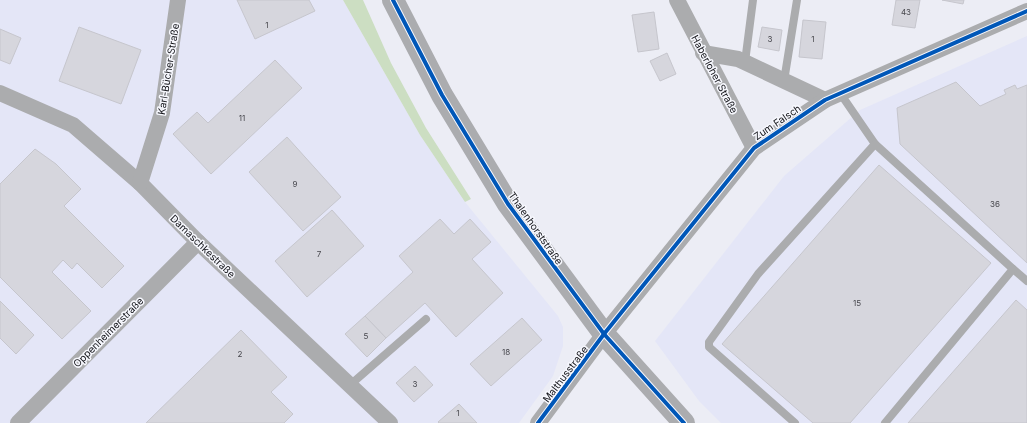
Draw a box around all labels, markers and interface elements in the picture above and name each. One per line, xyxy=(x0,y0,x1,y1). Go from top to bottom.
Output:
house number: 43 xyxy=(901,7,911,17)
house number: 1 xyxy=(265,20,269,30)
street label: Karl-Bücher-Straße xyxy=(155,22,181,115)
street label: Haberloher Straße xyxy=(689,33,741,115)
house number: 3 xyxy=(768,34,773,44)
house number: 1 xyxy=(811,34,815,44)
street label: Zum Falsch xyxy=(751,102,803,142)
house number: 11 xyxy=(239,113,245,123)
house number: 9 xyxy=(293,179,298,189)
street label: Thalenhorststraße xyxy=(506,189,566,267)
house number: 36 xyxy=(990,199,1000,209)
street label: Damaschkestraße xyxy=(168,212,238,280)
house number: 7 xyxy=(317,249,322,259)
street label: Oppenheimerstraße xyxy=(70,294,146,370)
house number: 15 xyxy=(853,298,861,308)
house number: 5 xyxy=(364,331,369,341)
street label: Malthusstraße xyxy=(540,343,590,405)
house number: 18 xyxy=(502,347,510,357)
house number: 2 xyxy=(238,349,243,359)
house number: 3 xyxy=(413,379,418,389)
house number: 1 xyxy=(456,408,460,418)

